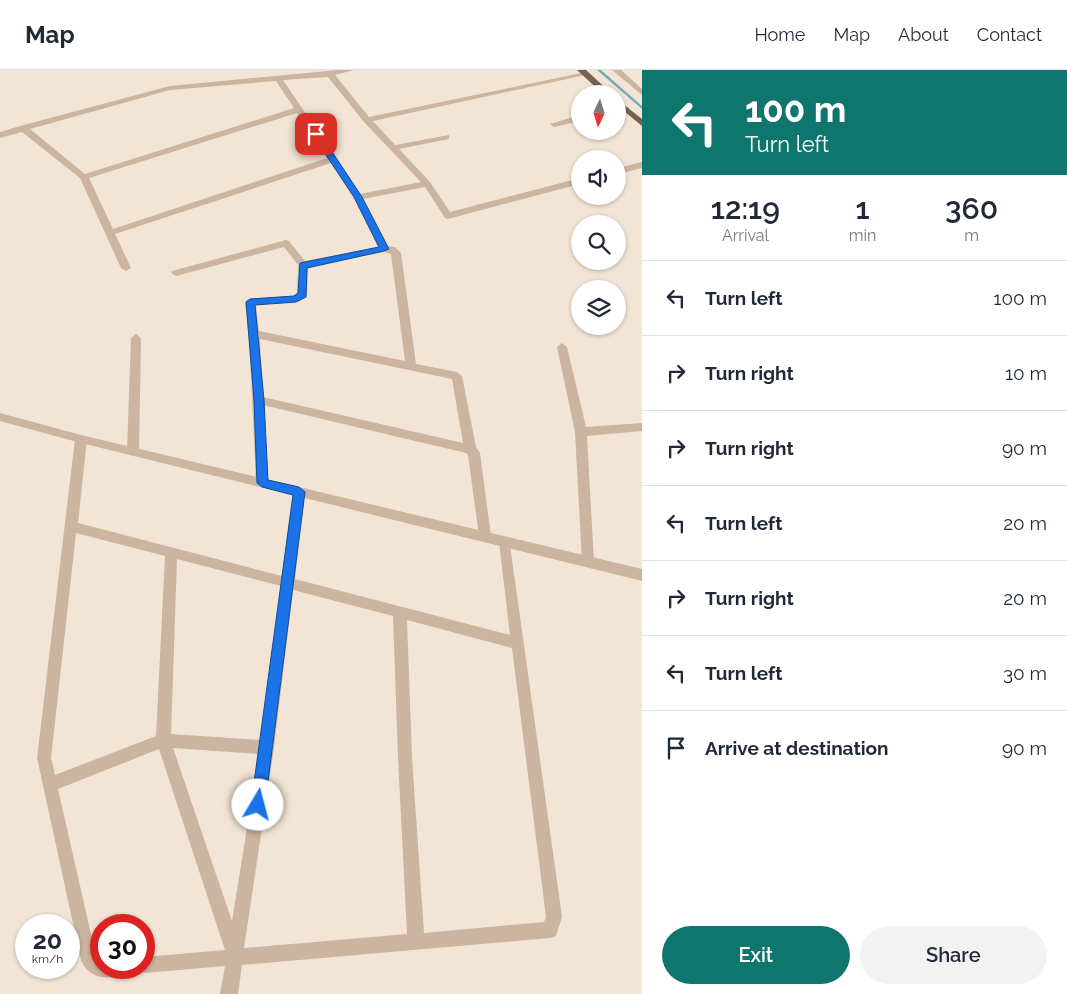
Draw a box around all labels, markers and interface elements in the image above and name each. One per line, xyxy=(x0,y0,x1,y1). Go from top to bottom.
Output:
text: Map xyxy=(25,20,75,49)
text: Home xyxy=(754,24,805,45)
text: Map xyxy=(833,24,870,45)
text: About xyxy=(898,24,949,45)
text: Contact xyxy=(977,24,1042,45)
north arrow xyxy=(571,85,626,140)
map controls xyxy=(571,85,626,335)
text: 100 m xyxy=(745,89,846,130)
icon: left xyxy=(662,90,727,155)
pin xyxy=(295,113,337,155)
icon: arrive xyxy=(302,120,330,148)
text: Turn left xyxy=(745,131,829,157)
button: sound xyxy=(571,150,626,205)
text: 12:19 xyxy=(711,191,780,226)
text: 1 xyxy=(855,191,870,226)
text: 360 xyxy=(945,191,998,226)
button: search xyxy=(571,215,626,270)
text: Arrival xyxy=(722,226,769,245)
text: min xyxy=(849,226,876,245)
text: m xyxy=(964,226,979,245)
button: layers xyxy=(571,280,626,335)
icon: left xyxy=(662,284,690,312)
text: Turn left xyxy=(705,287,782,309)
text: 100 m xyxy=(993,287,1047,309)
icon: right xyxy=(662,359,690,387)
text: Turn right xyxy=(705,362,794,384)
text: 10 m xyxy=(1005,362,1047,384)
icon: right xyxy=(662,434,690,462)
text: Turn right xyxy=(705,437,794,459)
text: 90 m xyxy=(1002,437,1047,459)
icon: left xyxy=(662,509,690,537)
text: Turn left xyxy=(705,512,782,534)
text: 20 m xyxy=(1003,512,1047,534)
icon: right xyxy=(662,584,690,612)
text: Turn right xyxy=(705,587,794,609)
text: 20 m xyxy=(1003,587,1047,609)
icon: left xyxy=(662,659,690,687)
text: Turn left xyxy=(705,662,782,684)
text: 30 m xyxy=(1003,662,1047,684)
icon: arrive xyxy=(662,734,690,762)
text: Arrive at destination xyxy=(705,737,889,759)
text: 90 m xyxy=(1002,737,1047,759)
position arrow xyxy=(231,778,283,830)
speed limit sign: 30 xyxy=(90,914,155,979)
text: 20 xyxy=(33,925,62,955)
button: Exit xyxy=(662,926,850,984)
button: Share xyxy=(860,926,1047,984)
text: km/h xyxy=(32,952,63,966)

